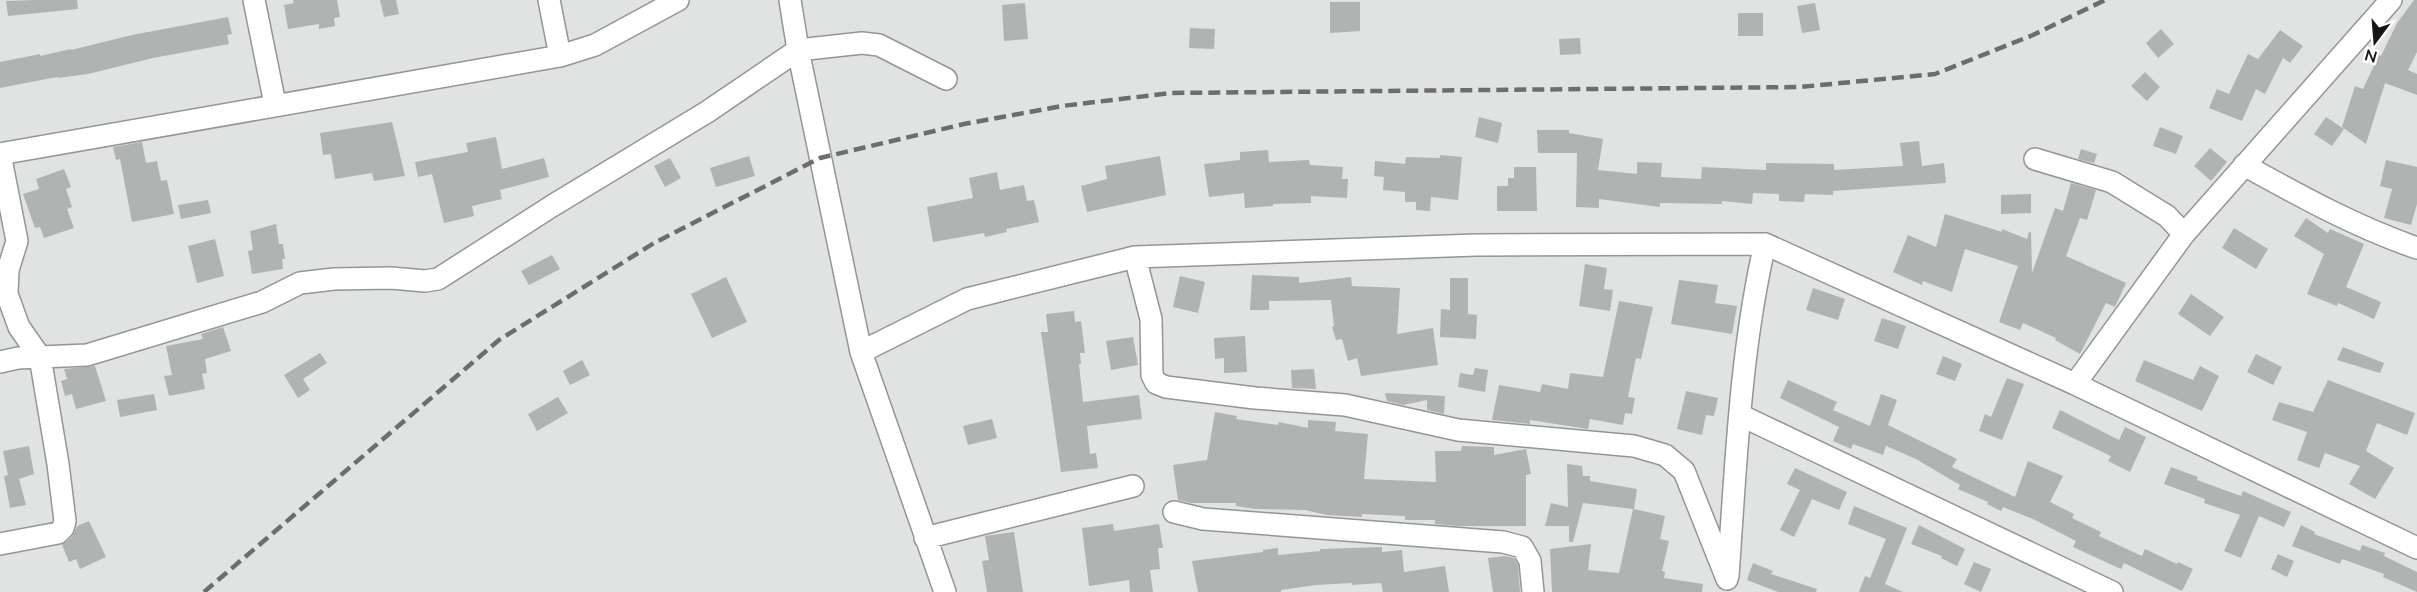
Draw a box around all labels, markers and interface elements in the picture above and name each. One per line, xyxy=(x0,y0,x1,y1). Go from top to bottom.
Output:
north arrow xyxy=(2345,12,2405,72)
text: N xyxy=(2362,45,2379,68)

